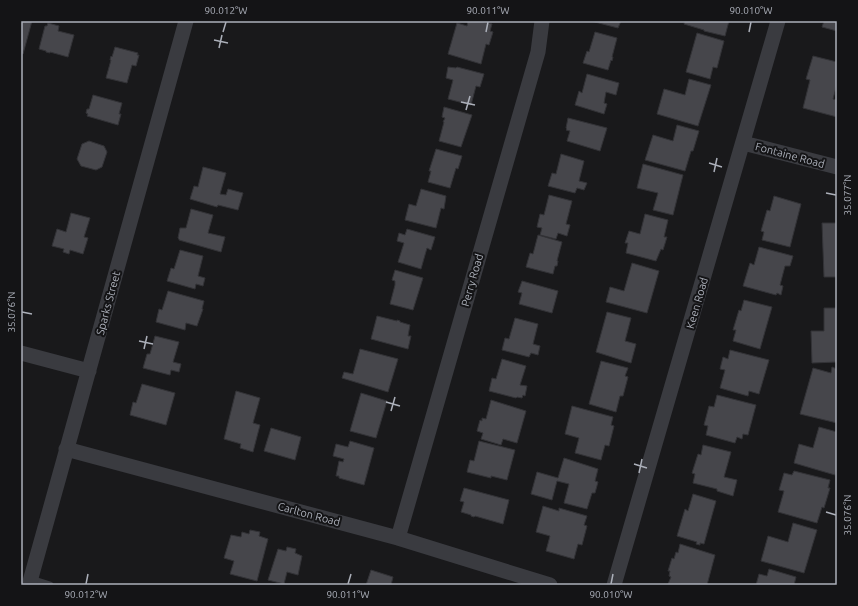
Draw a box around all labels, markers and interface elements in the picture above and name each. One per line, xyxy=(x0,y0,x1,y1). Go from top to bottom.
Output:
text: 90.012°W xyxy=(204,5,248,16)
text: 90.011°W xyxy=(466,5,510,16)
text: 90.010°W xyxy=(729,5,773,16)
street label: Fontaine Road xyxy=(754,140,826,170)
text: 35.077°N xyxy=(842,174,853,216)
street label: Perry Road xyxy=(459,252,485,308)
street label: Sparks Street xyxy=(94,269,122,336)
street label: Keen Road xyxy=(684,276,710,330)
text: 35.076°N xyxy=(6,291,17,333)
text: 35.076°N xyxy=(842,494,853,536)
street label: Carlton Road xyxy=(276,500,342,528)
text: 90.012°W xyxy=(64,589,108,600)
text: 90.011°W xyxy=(326,589,370,600)
text: 90.010°W xyxy=(589,589,633,600)

